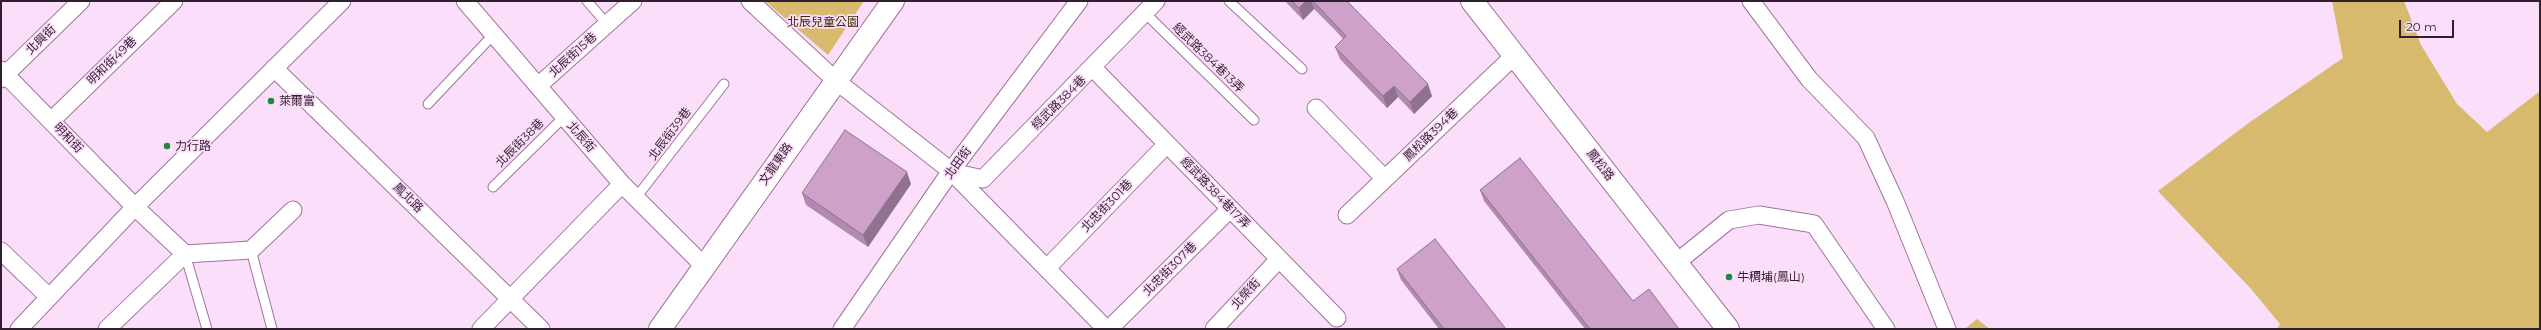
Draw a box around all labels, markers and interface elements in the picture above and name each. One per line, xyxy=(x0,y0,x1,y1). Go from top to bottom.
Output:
scale bar xyxy=(2401,12,2456,38)
park label: 北辰兒童公園 xyxy=(787,15,859,29)
text: 20 m xyxy=(2406,19,2437,34)
street label: 經武路384巷13弄 xyxy=(1169,20,1247,96)
street label: 北興街 xyxy=(23,22,59,58)
street label: 北辰街15巷 xyxy=(546,30,600,80)
street label: 明和街49巷 xyxy=(84,34,140,88)
street label: 經武路384巷 xyxy=(1029,73,1089,133)
place label: 萊爾富 xyxy=(279,94,315,108)
marker: 萊爾富 xyxy=(266,96,276,106)
street label: 北辰街39巷 xyxy=(646,105,694,163)
street label: 鳳松路394巷 xyxy=(1401,106,1461,164)
street label: 北辰街38巷 xyxy=(493,116,547,170)
street label: 北辰街 xyxy=(564,119,598,155)
street label: 明和街 xyxy=(50,120,86,156)
place label: 力行路 xyxy=(175,139,211,153)
street label: 文龍東路 xyxy=(756,140,796,188)
marker: 力行路 xyxy=(162,141,172,151)
street label: 北田街 xyxy=(942,144,974,182)
street label: 鳳松路 xyxy=(1583,146,1617,184)
street label: 經武路384巷17弄 xyxy=(1177,154,1253,232)
street label: 北忠街301巷 xyxy=(1079,177,1135,235)
street label: 鳳北路 xyxy=(390,180,426,216)
street label: 北忠街307巷 xyxy=(1140,239,1200,299)
place label: 牛稠埔(鳳山) xyxy=(1737,270,1805,284)
marker: 牛稠埔(鳳山) xyxy=(1724,272,1734,282)
street label: 北榮街 xyxy=(1229,276,1263,312)

